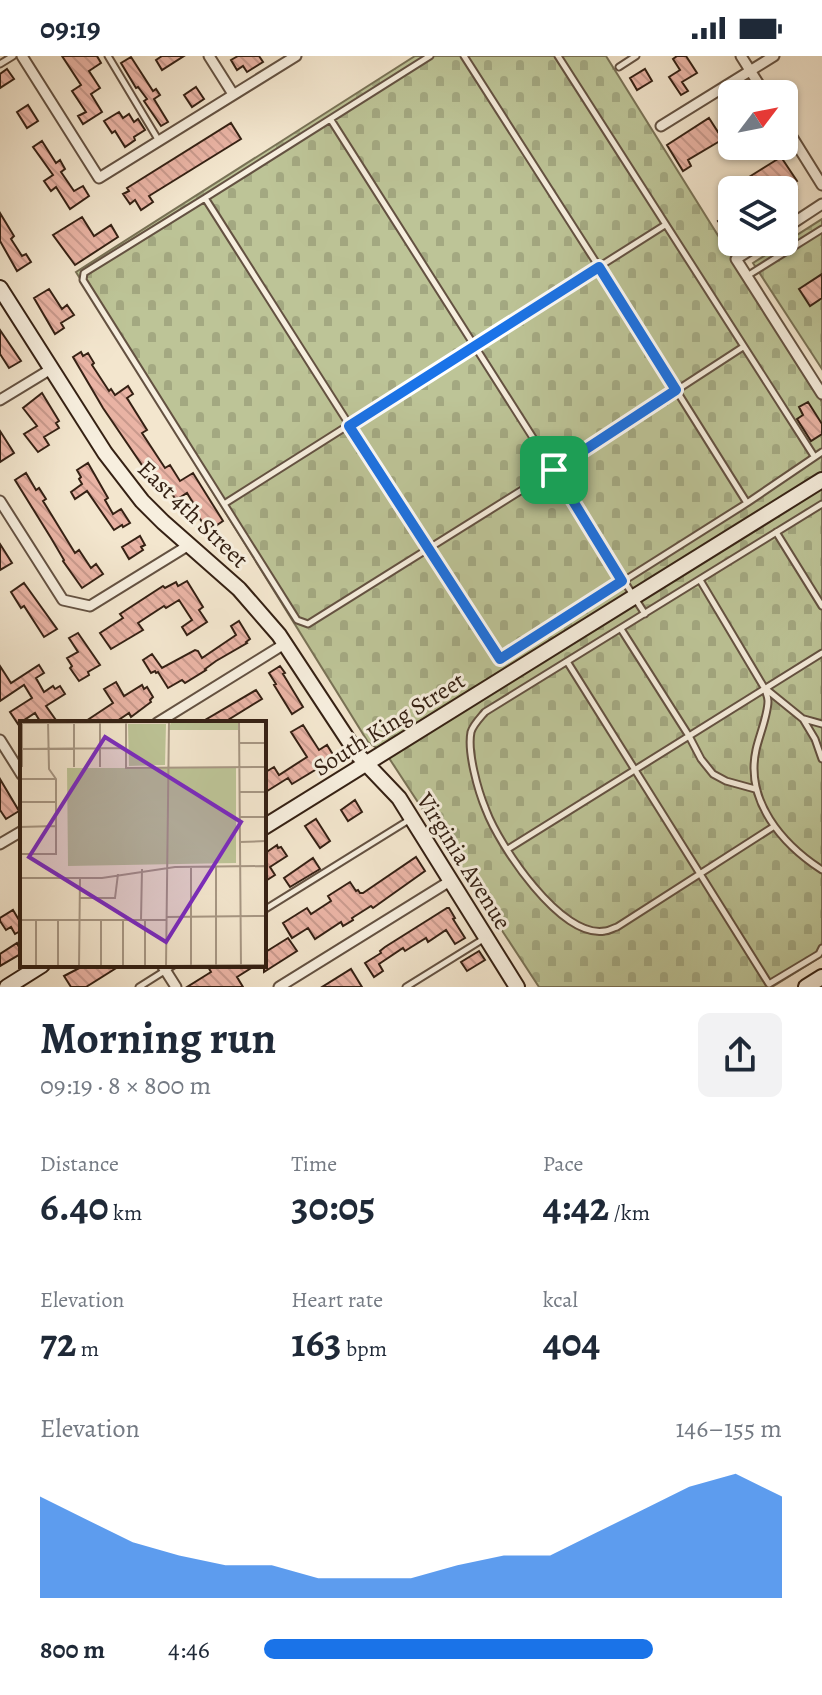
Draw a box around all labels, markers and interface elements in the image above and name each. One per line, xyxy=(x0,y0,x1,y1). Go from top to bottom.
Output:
text: 09:19 xyxy=(40,8,101,48)
north arrow xyxy=(718,80,798,160)
map controls xyxy=(718,80,798,256)
button: layers xyxy=(718,176,798,256)
pin xyxy=(520,436,588,504)
icon: arrive xyxy=(532,448,576,492)
street label: East 4th Street xyxy=(131,453,255,575)
street label: South King Street xyxy=(307,664,471,784)
inset map xyxy=(20,721,266,967)
street label: Virginia Avenue xyxy=(409,786,519,936)
text: Morning run xyxy=(40,1008,276,1068)
button: share xyxy=(698,1013,782,1097)
text: 09:19 · 8 × 800 m xyxy=(40,1068,211,1103)
text: Distance xyxy=(40,1149,119,1179)
text: Time xyxy=(291,1149,337,1179)
text: Pace xyxy=(543,1149,583,1179)
text: 6.40 xyxy=(40,1179,109,1234)
text: 30:05 xyxy=(291,1179,375,1234)
text: 4:42 xyxy=(543,1179,609,1234)
text: km xyxy=(109,1198,142,1228)
text: /km xyxy=(609,1198,650,1228)
text: Elevation xyxy=(40,1285,124,1315)
text: Heart rate xyxy=(291,1285,383,1315)
text: kcal xyxy=(543,1285,578,1315)
text: 72 xyxy=(40,1315,76,1370)
text: 163 xyxy=(291,1315,342,1370)
text: 404 xyxy=(543,1315,600,1370)
text: m xyxy=(76,1334,99,1364)
text: bpm xyxy=(342,1334,387,1364)
text: Elevation xyxy=(40,1411,140,1446)
text: 146–155 m xyxy=(675,1411,782,1446)
text: 800 m xyxy=(40,1632,105,1667)
text: 4:46 xyxy=(168,1632,210,1667)

